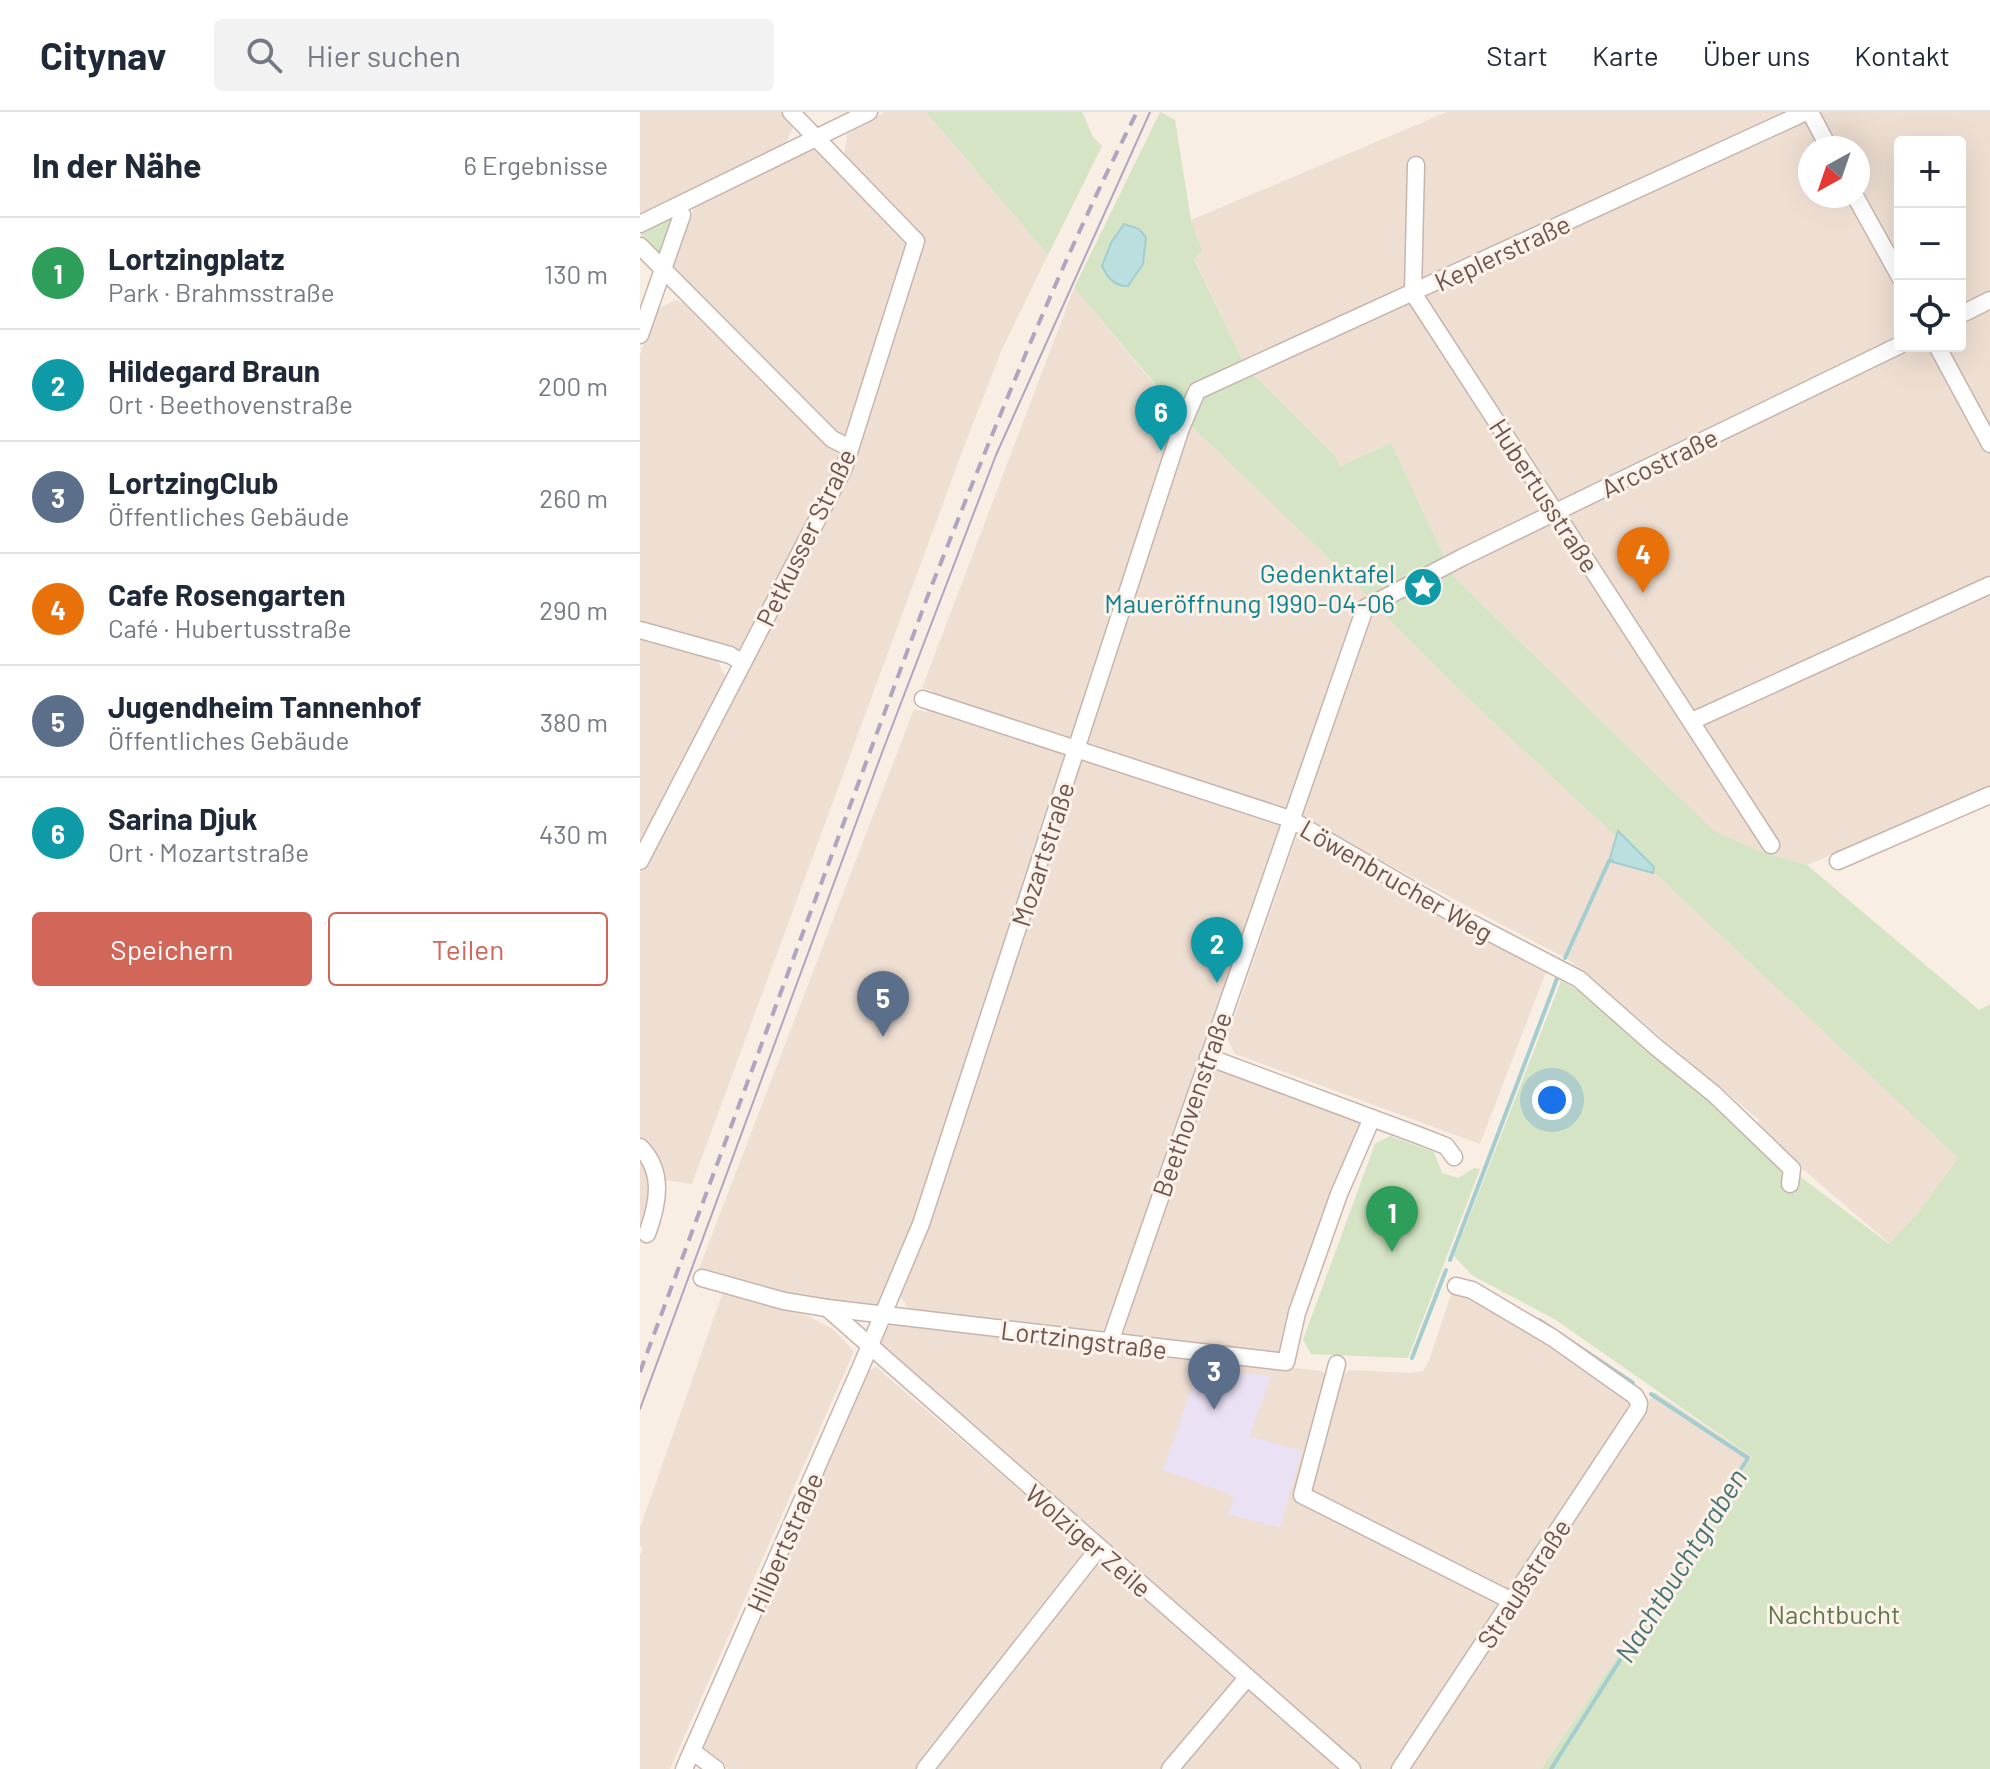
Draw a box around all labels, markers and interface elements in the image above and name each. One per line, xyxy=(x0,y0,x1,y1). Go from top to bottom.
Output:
search box xyxy=(214,19,774,91)
text: Citynav xyxy=(40,32,166,78)
icon: search xyxy=(242,33,286,77)
text: Hier suchen xyxy=(306,37,461,73)
text: Start xyxy=(1486,38,1548,72)
text: Karte xyxy=(1592,38,1659,72)
text: Über uns xyxy=(1703,38,1810,72)
text: Kontakt xyxy=(1854,38,1950,72)
north arrow xyxy=(1798,136,1870,208)
map controls xyxy=(1894,136,1966,352)
button: + xyxy=(1894,136,1966,208)
text: In der Nähe xyxy=(32,144,202,185)
text: 6 Ergebnisse xyxy=(463,149,608,180)
street label: Keplerstraße xyxy=(1429,207,1575,297)
button: − xyxy=(1894,208,1966,280)
text: Lortzingplatz xyxy=(108,240,285,276)
text: 1 xyxy=(53,258,63,289)
text: 130 m xyxy=(544,258,608,289)
text: Park · Brahmsstraße xyxy=(108,276,335,307)
button: locate xyxy=(1894,280,1966,352)
text: Hildegard Braun xyxy=(108,352,320,388)
text: 2 xyxy=(51,370,65,401)
text: 200 m xyxy=(538,370,608,401)
pin: 6 xyxy=(1135,385,1187,451)
text: Ort · Beethovenstraße xyxy=(108,388,353,419)
street label: Hubertusstraße xyxy=(1484,412,1606,578)
street label: Arcostraße xyxy=(1596,421,1722,503)
street label: Petkusser Straße xyxy=(749,443,861,631)
text: LortzingClub xyxy=(108,464,278,500)
text: 3 xyxy=(51,482,65,513)
text: 260 m xyxy=(539,482,608,513)
text: Öffentliches Gebäude xyxy=(108,500,349,531)
pin: 4 xyxy=(1617,527,1669,593)
place label: Gedenktafel Maueröffnung 1990-04-06 xyxy=(1104,557,1395,618)
place icon: Gedenktafel Maueröffnung 1990-04-06 xyxy=(1402,566,1444,608)
text: Cafe Rosengarten xyxy=(108,576,346,612)
text: 4 xyxy=(50,594,66,625)
text: 290 m xyxy=(539,594,608,625)
text: Café · Hubertusstraße xyxy=(108,612,352,643)
text: Jugendheim Tannenhof xyxy=(108,688,422,724)
text: 5 xyxy=(51,706,65,737)
text: 380 m xyxy=(540,706,608,737)
text: Öffentliches Gebäude xyxy=(108,724,349,755)
street label: Mozartstraße xyxy=(1004,778,1080,930)
text: Sarina Djuk xyxy=(108,800,257,836)
street label: Löwenbrucher Weg xyxy=(1295,812,1499,948)
text: 6 xyxy=(51,818,65,849)
text: 430 m xyxy=(539,818,608,849)
text: Ort · Mozartstraße xyxy=(108,836,309,867)
button: Speichern xyxy=(32,912,312,986)
button: Teilen xyxy=(328,912,608,986)
pin: 2 xyxy=(1191,917,1243,983)
pin: 5 xyxy=(857,971,909,1037)
street label: Beethovenstraße xyxy=(1145,1007,1237,1201)
your location xyxy=(1532,1080,1572,1120)
pin: 1 xyxy=(1366,1186,1418,1252)
street label: Lortzingstraße xyxy=(999,1313,1169,1365)
pin: 3 xyxy=(1188,1344,1240,1410)
water label: Nachtbuchtgraben xyxy=(1607,1462,1753,1668)
street label: Hilbertstraße xyxy=(739,1467,829,1617)
street label: Wolziger Zeile xyxy=(1020,1477,1158,1603)
street label: Straußstraße xyxy=(1470,1512,1576,1654)
park label: Nachtbucht xyxy=(1768,1598,1901,1629)

